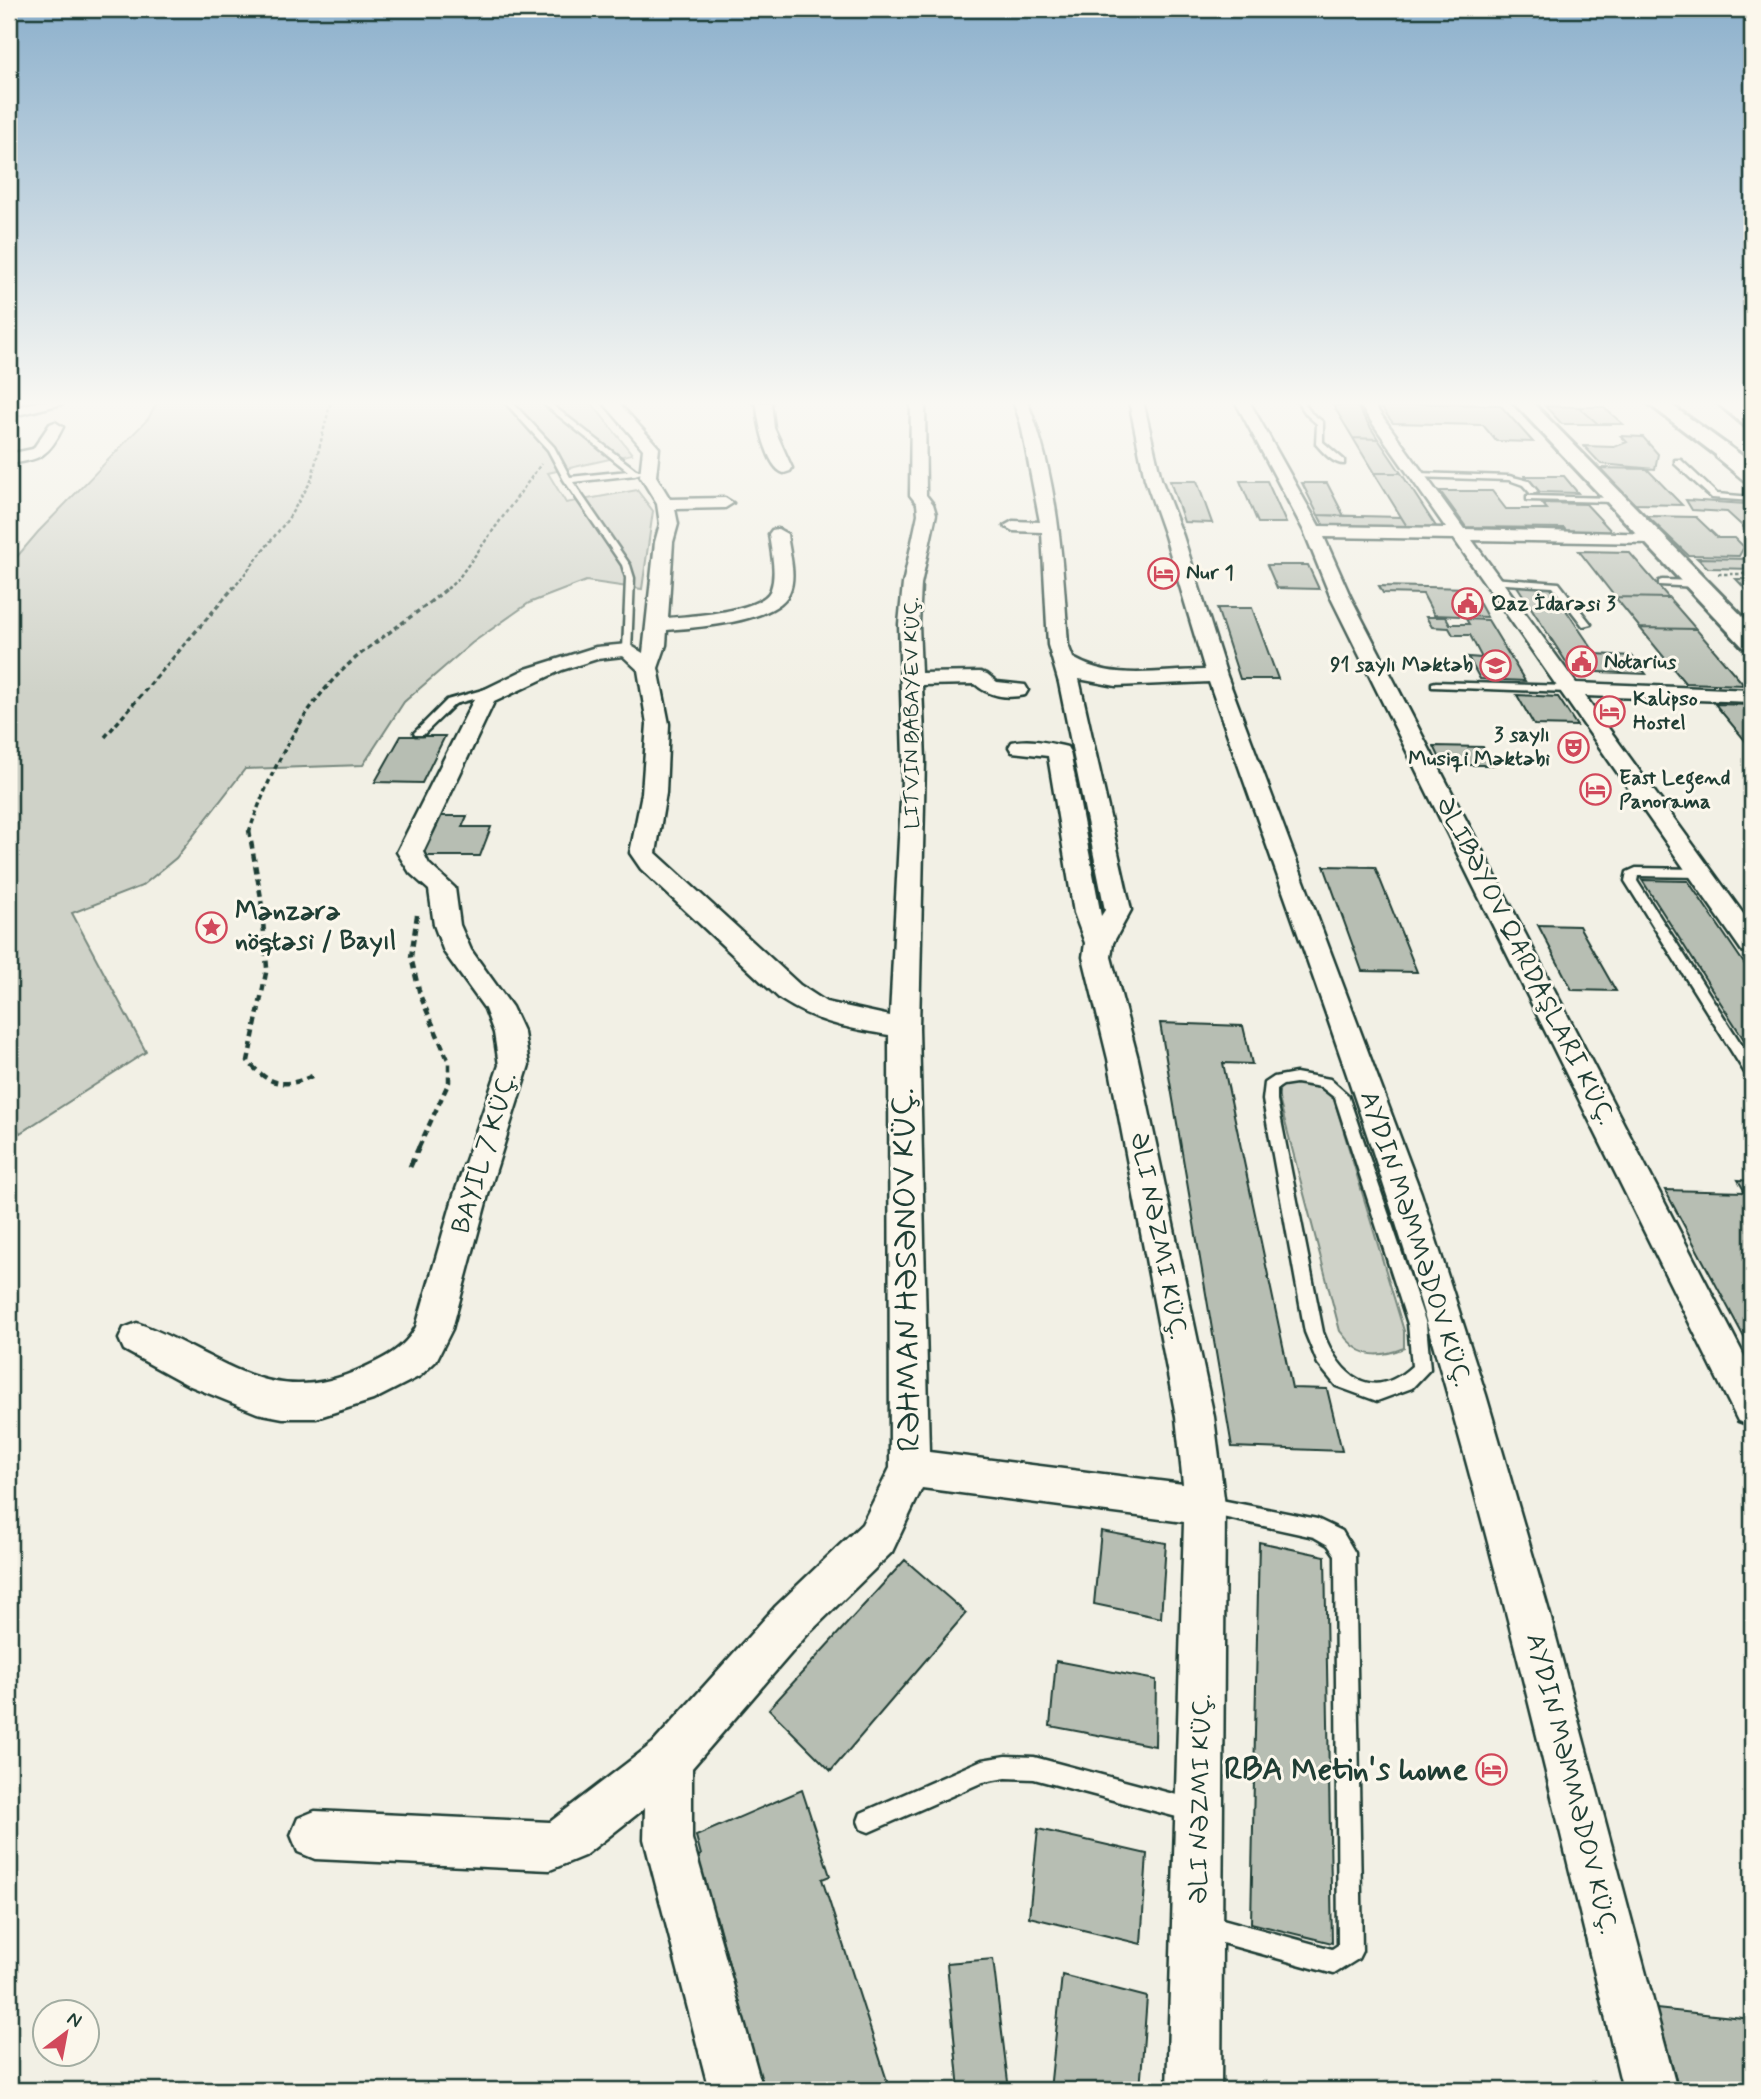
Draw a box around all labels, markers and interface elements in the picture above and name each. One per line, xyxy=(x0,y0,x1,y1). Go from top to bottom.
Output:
hotel icon: Nur 1 xyxy=(1146,556,1180,590)
place label: Nur 1 xyxy=(1186,559,1234,587)
public building icon: Qaz İdarəsi 3 xyxy=(1451,587,1485,621)
place label: Qaz İdarəsi 3 xyxy=(1491,590,1616,618)
street label: LITVIN BABAYEV KÜÇ. xyxy=(898,597,926,829)
public building icon: Notarius xyxy=(1564,645,1598,679)
school or university icon: 91 saylı Məktəb xyxy=(1479,648,1513,682)
place label: Notarius xyxy=(1604,648,1677,676)
place label: 91 saylı Məktəb xyxy=(1330,651,1473,679)
place label: Kalipso Hostel xyxy=(1633,685,1698,737)
hotel icon: Kalipso Hostel xyxy=(1593,694,1627,728)
place label: 3 saylı Musiqi Məktəbi xyxy=(1408,721,1550,773)
theatre icon: 3 saylı Musiqi Məktəbi xyxy=(1556,730,1590,764)
place label: East Legend Panorama xyxy=(1619,764,1730,816)
hotel icon: East Legend Panorama xyxy=(1579,773,1613,807)
street label: ƏLIBƏYOV QARDAŞLARI KÜÇ. xyxy=(1427,791,1623,1131)
place label: Mənzərə nöqtəsi / Bayıl xyxy=(235,895,396,959)
place icon: Mənzərə nöqtəsi / Bayıl xyxy=(195,910,229,944)
street label: BAYIL 7 KÜÇ. xyxy=(444,1068,526,1238)
street label: AYDIN MƏMMƏDOV KÜÇ. xyxy=(1351,1087,1479,1391)
street label: RƏHMAN HƏSƏNOV KÜÇ. xyxy=(883,1088,931,1452)
street label: ƏLI NƏZMI KÜÇ. xyxy=(1121,1129,1195,1343)
street label: AYDIN MƏMMƏDOV KÜÇ. xyxy=(1517,1630,1625,1938)
street label: ƏLI NƏZMI KÜÇ. xyxy=(1182,1693,1220,1905)
place label: RBA Metin's home xyxy=(1224,1749,1468,1791)
hotel icon: RBA Metin's home xyxy=(1474,1753,1508,1787)
north arrow xyxy=(32,1997,102,2068)
text: N xyxy=(62,2006,86,2034)

